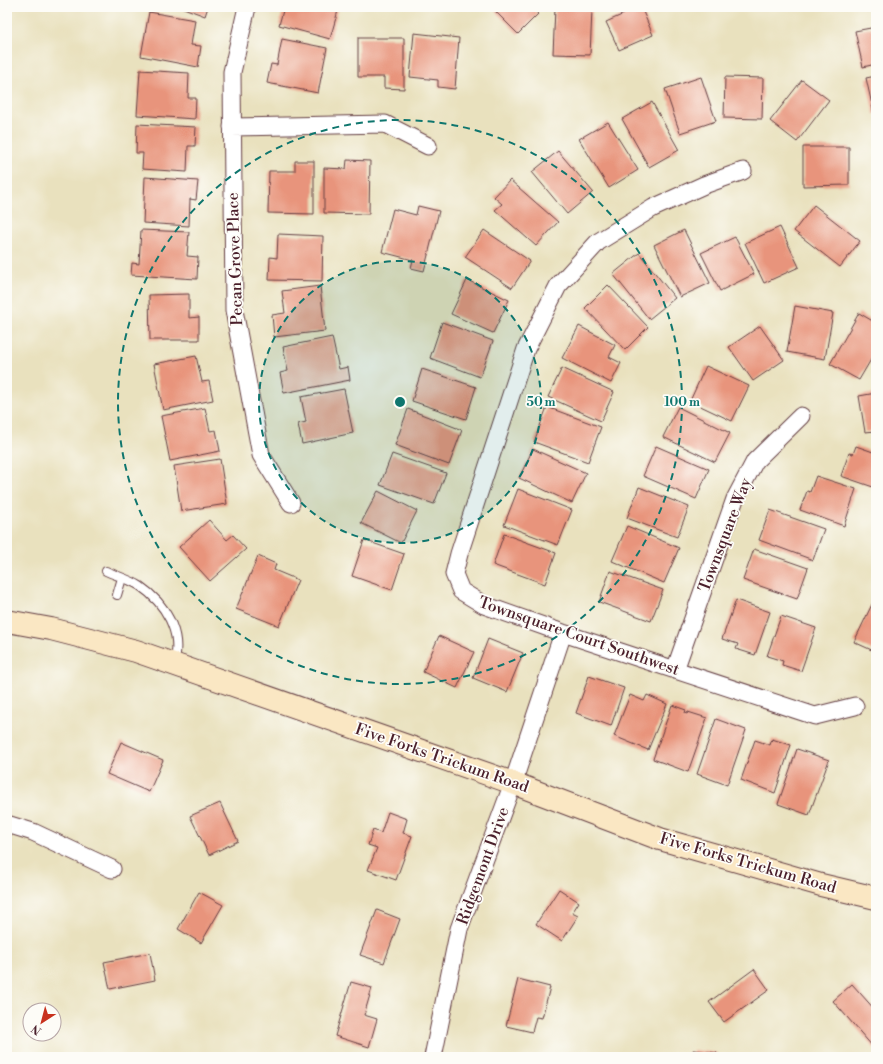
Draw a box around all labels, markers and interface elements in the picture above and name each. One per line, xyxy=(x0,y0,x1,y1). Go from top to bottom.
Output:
street label: Pecan Grove Place xyxy=(223,192,247,326)
centre of rings xyxy=(393,395,407,409)
text: 50 m xyxy=(526,395,556,410)
text: 100 m xyxy=(664,395,700,410)
street label: Townsquare Way xyxy=(694,475,756,595)
street label: Townsquare Court Southwest xyxy=(476,592,682,680)
street label: Five Forks Trickum Road xyxy=(352,719,532,797)
street label: Ridgemont Drive xyxy=(452,804,514,928)
street label: Five Forks Trickum Road xyxy=(657,828,839,898)
north arrow xyxy=(22,1002,62,1042)
text: N xyxy=(29,1021,44,1038)

